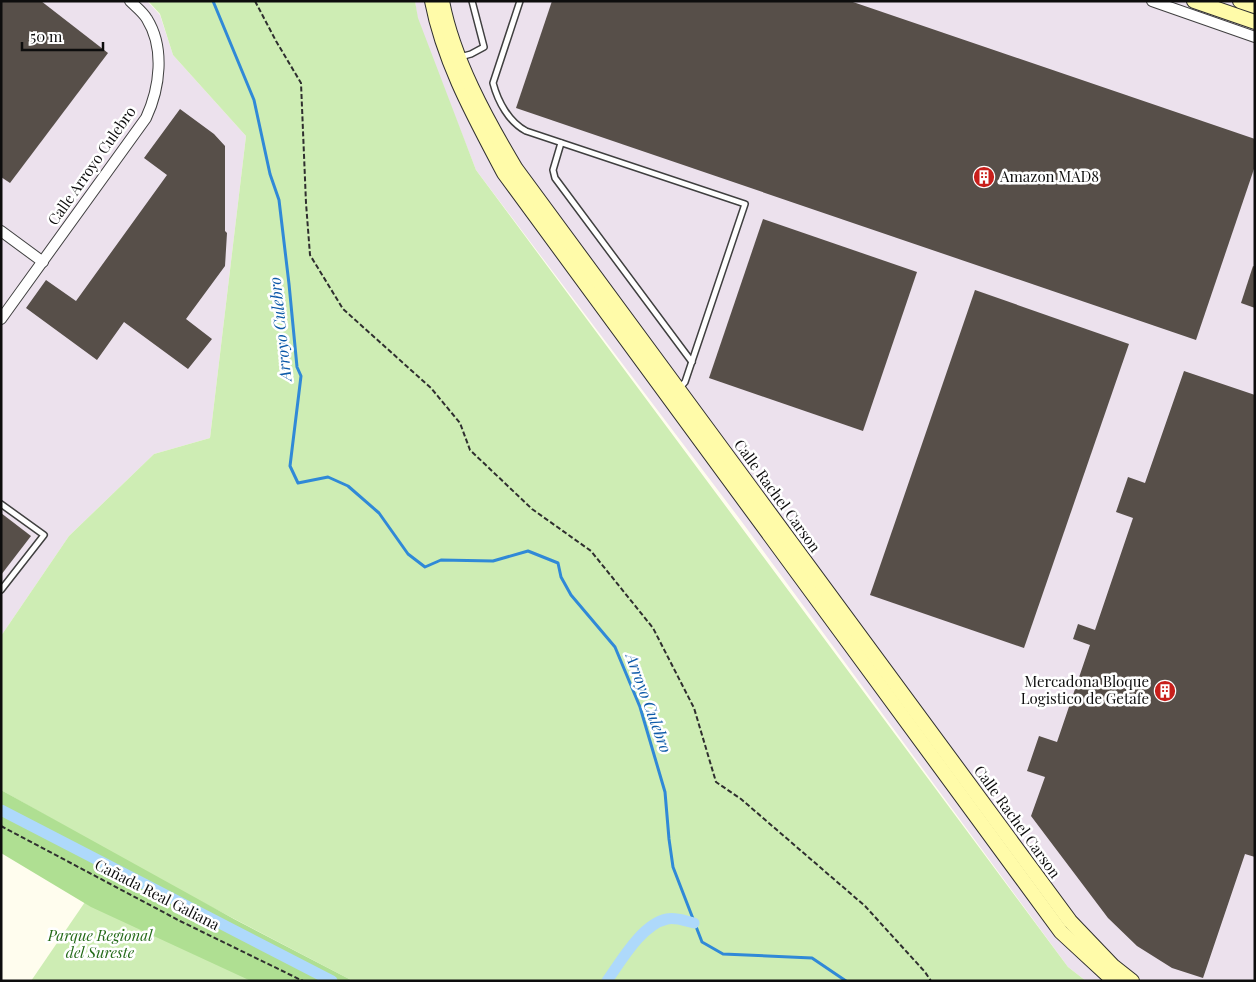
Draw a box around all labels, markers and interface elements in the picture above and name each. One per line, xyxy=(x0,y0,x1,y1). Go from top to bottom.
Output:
scale bar xyxy=(22,20,104,52)
text: 50 m xyxy=(30,26,63,46)
street label: Calle Arroyo Culebro xyxy=(43,102,140,229)
building icon: Amazon MAD8 xyxy=(972,165,996,189)
place label: Amazon MAD8 xyxy=(999,166,1099,186)
water label: Arroyo Culebro xyxy=(264,276,296,384)
street label: Calle Rachel Carson xyxy=(730,435,826,556)
water label: Arroyo Culebro xyxy=(621,648,677,756)
place label: Mercadona Bloque Logistico de Getafe xyxy=(1021,671,1149,708)
building icon: Mercadona Bloque Logistico de Getafe xyxy=(1153,679,1177,703)
street label: Calle Rachel Carson xyxy=(970,761,1066,882)
street label: Cañada Real Galiana xyxy=(92,854,224,934)
park label: Parque Regional del Sureste xyxy=(47,925,153,962)

